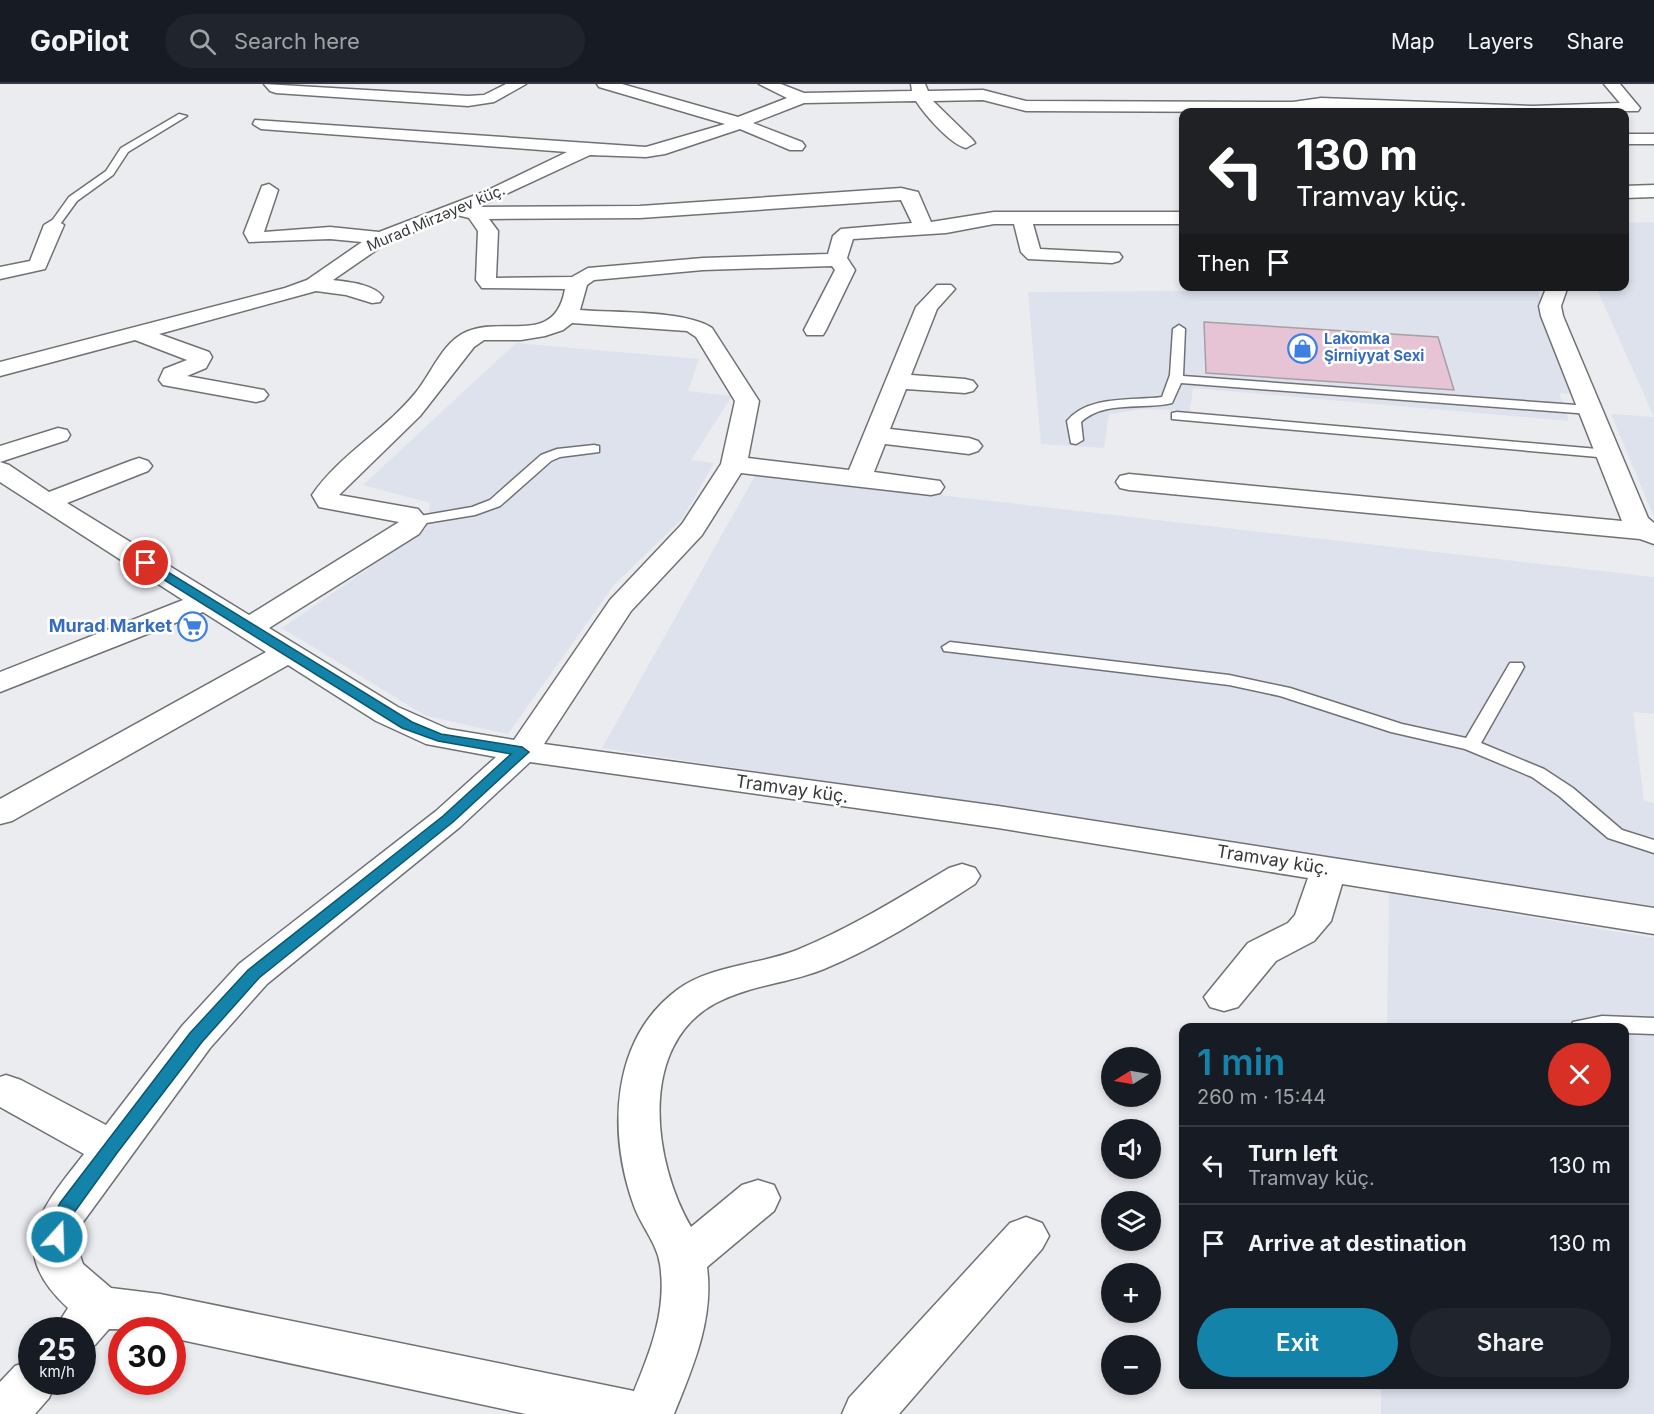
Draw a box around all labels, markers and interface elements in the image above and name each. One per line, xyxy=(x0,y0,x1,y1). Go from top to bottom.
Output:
search box xyxy=(165,14,585,68)
text: GoPilot xyxy=(30,24,129,58)
icon: search xyxy=(186,25,219,58)
text: Search here xyxy=(234,28,360,54)
text: Map xyxy=(1391,29,1435,54)
text: Layers xyxy=(1468,29,1534,54)
text: Share xyxy=(1567,29,1624,54)
text: 130 m xyxy=(1296,129,1418,180)
icon: left xyxy=(1197,132,1275,210)
street label: Murad Mirzəyev küç. xyxy=(364,180,508,255)
text: Tramvay küç. xyxy=(1296,180,1467,213)
icon: arrive xyxy=(1262,246,1295,279)
text: Then xyxy=(1197,250,1250,276)
place label: Lakomka Şirniyyat Sexi xyxy=(1324,329,1424,365)
shop icon: Lakomka Şirniyyat Sexi xyxy=(1287,332,1319,364)
pin xyxy=(120,537,171,588)
icon: arrive xyxy=(129,546,162,579)
supermarket icon: Murad Market xyxy=(177,610,209,642)
place label: Murad Market xyxy=(49,615,172,636)
street label: Tramvay küç. xyxy=(734,770,850,807)
street label: Tramvay küç. xyxy=(1215,840,1331,879)
text: 1 min xyxy=(1197,1040,1285,1084)
button: close xyxy=(1548,1043,1611,1106)
north arrow xyxy=(1101,1047,1161,1107)
map controls xyxy=(1101,1047,1161,1395)
text: 260 m · 15:44 xyxy=(1197,1085,1326,1109)
button: sound xyxy=(1101,1119,1161,1179)
text: Turn left xyxy=(1248,1140,1338,1166)
icon: left xyxy=(1197,1149,1230,1182)
text: 130 m xyxy=(1549,1152,1611,1178)
text: Tramvay küç. xyxy=(1248,1166,1375,1190)
button: layers xyxy=(1101,1191,1161,1251)
position arrow xyxy=(25,1205,89,1269)
icon: arrive xyxy=(1197,1227,1230,1260)
text: Arrive at destination xyxy=(1248,1230,1467,1256)
text: 130 m xyxy=(1549,1230,1611,1256)
button: + xyxy=(1101,1263,1161,1323)
button: Exit xyxy=(1197,1308,1398,1377)
button: Share xyxy=(1410,1308,1611,1377)
speed limit sign: 30 xyxy=(108,1317,186,1395)
text: 25 xyxy=(38,1331,76,1367)
button: − xyxy=(1101,1335,1161,1395)
text: km/h xyxy=(39,1362,75,1381)

